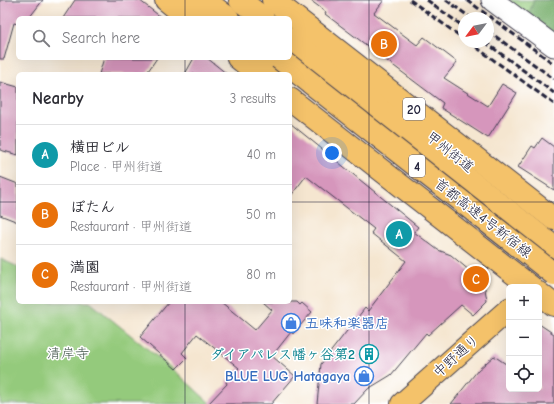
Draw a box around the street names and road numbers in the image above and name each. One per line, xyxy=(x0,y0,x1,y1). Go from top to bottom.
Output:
road number: 20 xyxy=(403,98,425,120)
street label: 甲州街道 xyxy=(423,128,477,176)
road number: 4 xyxy=(409,155,425,177)
street label: 首都高速4号新宿線 xyxy=(431,175,535,261)
street label: 中野通り xyxy=(430,331,482,381)

